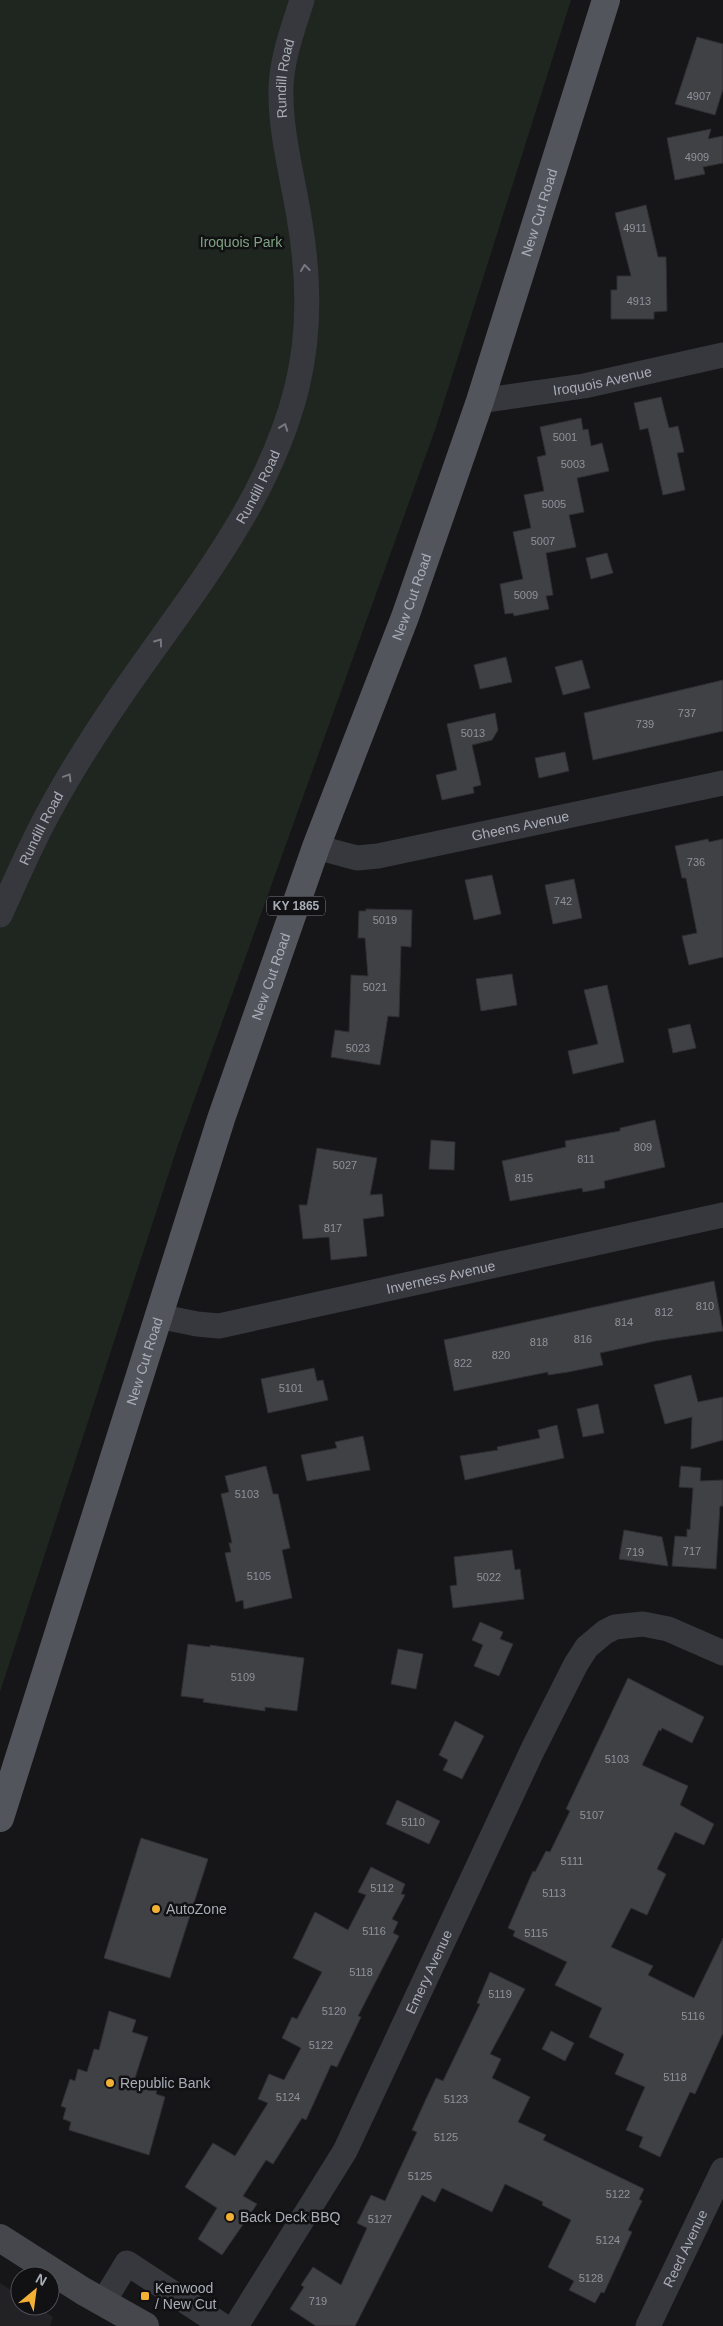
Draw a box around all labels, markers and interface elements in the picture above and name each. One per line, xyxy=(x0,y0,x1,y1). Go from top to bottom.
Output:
street label: Rundill Road xyxy=(273,37,297,119)
house number: 4907 xyxy=(687,90,711,102)
house number: 4909 xyxy=(685,151,709,163)
street label: New Cut Road xyxy=(518,167,561,258)
house number: 4911 xyxy=(623,222,647,234)
park label: Iroquois Park xyxy=(200,234,283,250)
one-way arrow xyxy=(300,263,311,271)
house number: 4913 xyxy=(627,295,651,307)
street label: Iroquois Avenue xyxy=(552,363,653,398)
one-way arrow xyxy=(278,423,288,432)
house number: 5001 xyxy=(553,431,577,443)
street label: Rundill Road xyxy=(233,448,283,526)
house number: 5003 xyxy=(561,458,585,470)
house number: 5005 xyxy=(542,498,566,510)
house number: 5007 xyxy=(531,535,555,547)
street label: New Cut Road xyxy=(389,551,434,643)
house number: 5009 xyxy=(514,589,538,601)
one-way arrow xyxy=(153,639,162,648)
house number: 737 xyxy=(678,707,696,719)
house number: 739 xyxy=(636,718,654,730)
house number: 5013 xyxy=(461,727,485,739)
one-way arrow xyxy=(62,774,72,783)
street label: Rundill Road xyxy=(16,789,67,867)
street label: Gheens Avenue xyxy=(470,808,571,844)
house number: 736 xyxy=(687,856,705,868)
house number: 742 xyxy=(554,895,572,907)
road number: KY 1865 xyxy=(267,896,325,916)
house number: 5019 xyxy=(373,914,397,926)
street label: New Cut Road xyxy=(248,931,293,1022)
house number: 5021 xyxy=(363,981,387,993)
house number: 5023 xyxy=(346,1042,370,1054)
house number: 809 xyxy=(634,1141,652,1153)
house number: 811 xyxy=(577,1153,595,1165)
house number: 5027 xyxy=(333,1159,357,1171)
house number: 815 xyxy=(515,1172,533,1184)
house number: 817 xyxy=(324,1222,342,1234)
street label: Inverness Avenue xyxy=(385,1257,497,1297)
house number: 810 xyxy=(696,1300,714,1312)
house number: 812 xyxy=(655,1306,673,1318)
street label: New Cut Road xyxy=(123,1315,166,1407)
house number: 814 xyxy=(615,1316,633,1328)
house number: 816 xyxy=(574,1333,592,1345)
house number: 818 xyxy=(530,1336,548,1348)
house number: 820 xyxy=(492,1349,510,1361)
house number: 822 xyxy=(454,1357,472,1369)
house number: 5101 xyxy=(279,1382,303,1394)
house number: 5103 xyxy=(235,1488,259,1500)
house number: 717 xyxy=(683,1545,701,1557)
house number: 719 xyxy=(626,1546,644,1558)
house number: 5105 xyxy=(247,1570,271,1582)
house number: 5022 xyxy=(477,1571,501,1583)
house number: 5109 xyxy=(231,1671,255,1683)
house number: 5103 xyxy=(605,1753,629,1765)
house number: 5107 xyxy=(580,1809,604,1821)
house number: 5110 xyxy=(401,1816,425,1828)
house number: 5111 xyxy=(561,1855,583,1867)
house number: 5112 xyxy=(370,1882,394,1894)
house number: 5113 xyxy=(542,1887,566,1899)
place label: AutoZone xyxy=(166,1901,227,1917)
marker: AutoZone xyxy=(150,1903,162,1915)
house number: 5116 xyxy=(362,1925,386,1937)
street label: Emery Avenue xyxy=(402,1927,455,2016)
house number: 5115 xyxy=(524,1927,548,1939)
house number: 5118 xyxy=(349,1966,373,1978)
house number: 5119 xyxy=(488,1988,512,2000)
house number: 5120 xyxy=(322,2005,346,2017)
house number: 5116 xyxy=(681,2010,705,2022)
house number: 5122 xyxy=(309,2039,333,2051)
house number: 5118 xyxy=(663,2071,687,2083)
place label: Republic Bank xyxy=(120,2075,211,2091)
marker: Republic Bank xyxy=(104,2077,116,2089)
house number: 5124 xyxy=(276,2091,300,2103)
house number: 5123 xyxy=(444,2093,468,2105)
house number: 5125 xyxy=(434,2131,458,2143)
house number: 5125 xyxy=(408,2170,432,2182)
house number: 5122 xyxy=(606,2188,630,2200)
street label: Reed Avenue xyxy=(660,2207,711,2290)
place label: Back Deck BBQ xyxy=(240,2209,340,2225)
marker: Back Deck BBQ xyxy=(224,2211,236,2223)
house number: 5127 xyxy=(368,2213,392,2225)
house number: 5124 xyxy=(596,2234,620,2246)
north arrow xyxy=(10,2266,60,2316)
text: N xyxy=(33,2270,50,2289)
house number: 5128 xyxy=(579,2272,603,2284)
place label: Kenwood / New Cut xyxy=(155,2280,217,2312)
marker: Kenwood / New Cut xyxy=(139,2290,151,2302)
house number: 719 xyxy=(309,2295,327,2307)

